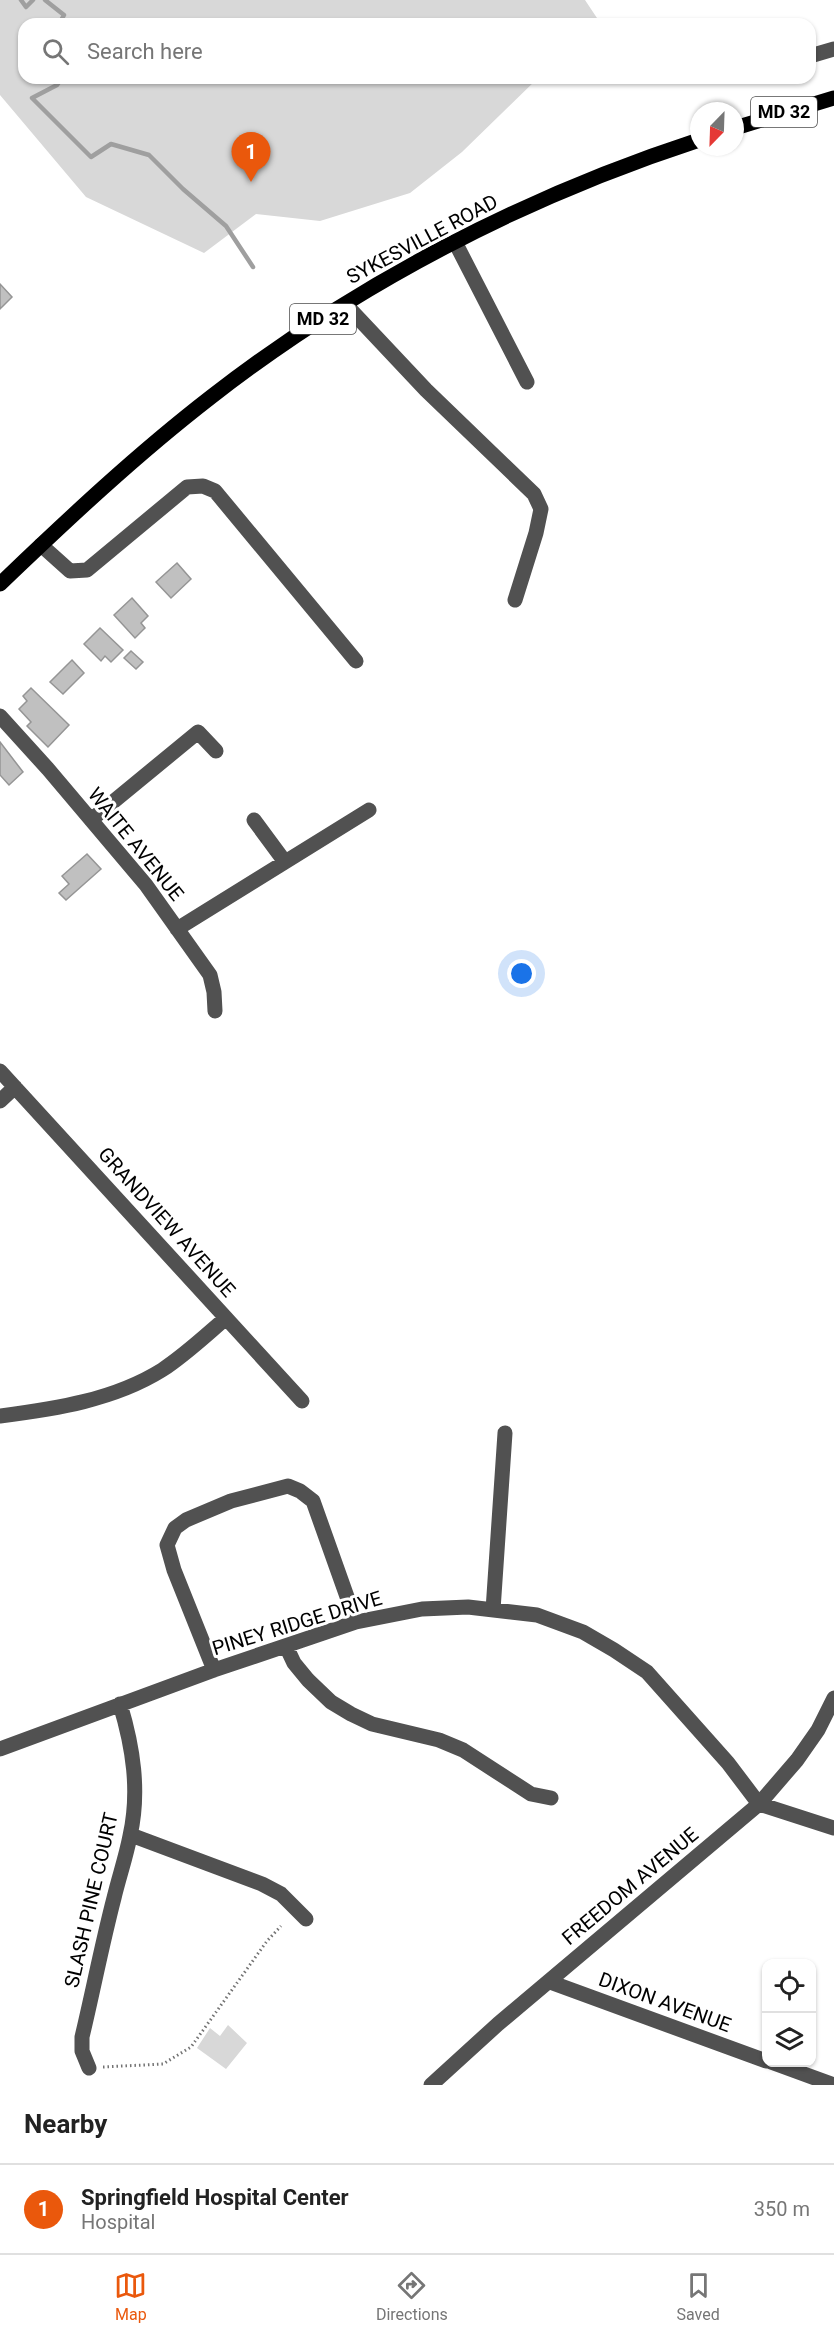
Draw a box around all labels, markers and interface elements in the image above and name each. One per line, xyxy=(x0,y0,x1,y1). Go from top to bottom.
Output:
search box xyxy=(18,18,816,84)
icon: search xyxy=(39,35,72,68)
text: Search here xyxy=(87,39,203,64)
road number: MD 32 xyxy=(751,97,817,127)
north arrow xyxy=(690,102,744,156)
pin: 1 xyxy=(232,132,270,182)
street label: SYKESVILLE ROAD xyxy=(342,189,502,289)
road number: MD 32 xyxy=(290,304,356,334)
street label: WAITE AVENUE xyxy=(83,783,189,905)
your location xyxy=(507,959,536,988)
street label: GRANDVIEW AVENUE xyxy=(93,1142,241,1302)
street label: PINEY RIDGE DRIVE xyxy=(209,1586,385,1660)
street label: SLASH PINE COURT xyxy=(59,1810,123,1990)
street label: FREEDOM AVENUE xyxy=(557,1822,703,1950)
map controls xyxy=(762,1959,816,2067)
button: locate xyxy=(762,1959,816,2013)
street label: DIXON AVENUE xyxy=(596,1967,734,2037)
button: layers xyxy=(762,2013,816,2067)
text: Nearby xyxy=(24,2109,107,2139)
text: Springfield Hospital Center xyxy=(81,2185,349,2210)
text: 1 xyxy=(38,2197,49,2221)
text: 350 m xyxy=(754,2197,810,2221)
text: Hospital xyxy=(81,2210,155,2234)
tab: Map xyxy=(114,2269,147,2324)
tab: Directions xyxy=(376,2269,448,2324)
tab: Saved xyxy=(676,2269,720,2324)

